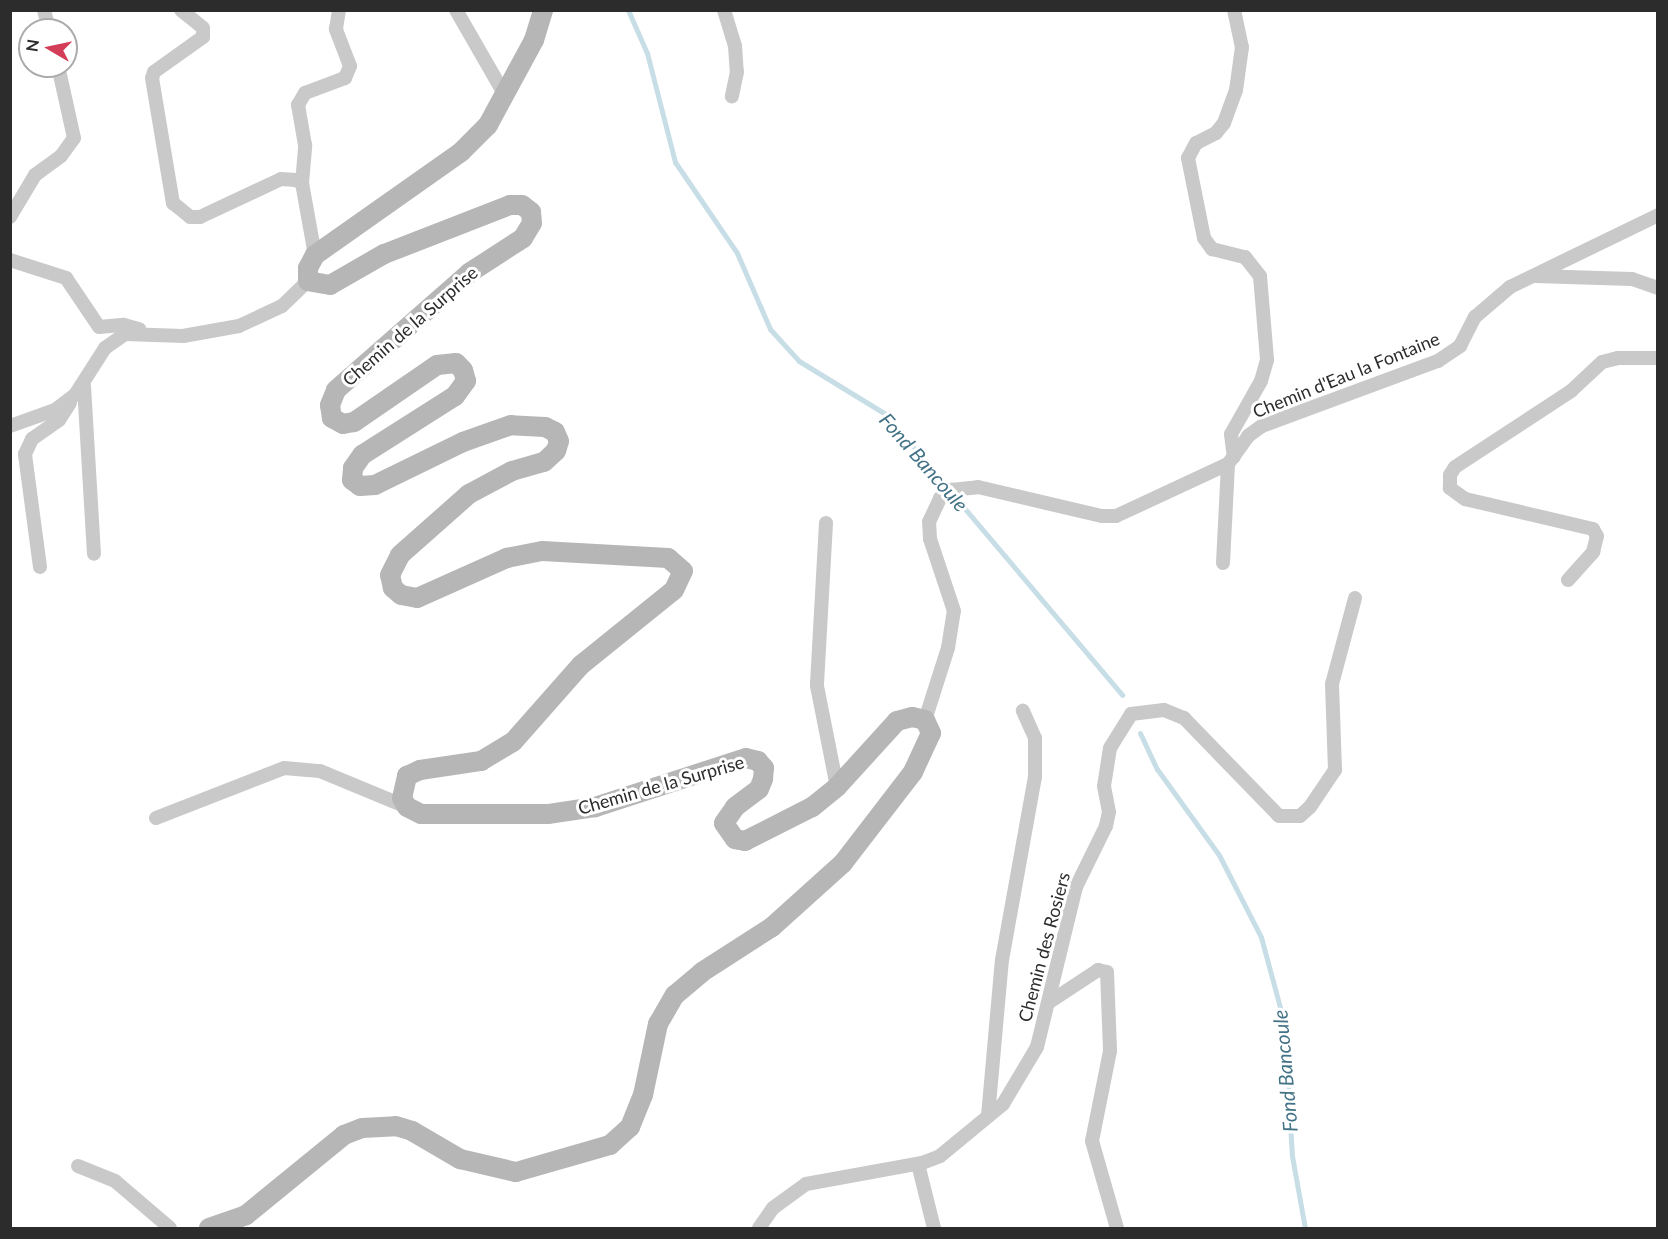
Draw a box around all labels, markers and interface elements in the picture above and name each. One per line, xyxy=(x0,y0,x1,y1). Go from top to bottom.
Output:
north arrow xyxy=(18,18,78,78)
text: N xyxy=(21,38,42,53)
street label: Chemin de la Surprise xyxy=(338,262,482,390)
street label: Chemin d'Eau la Fontaine xyxy=(1249,328,1443,422)
water label: Fond Bancoule xyxy=(875,408,973,516)
street label: Chemin de la Surprise xyxy=(575,751,747,819)
street label: Chemin des Rosiers xyxy=(1014,870,1074,1024)
water label: Fond Bancoule xyxy=(1268,1009,1302,1133)

